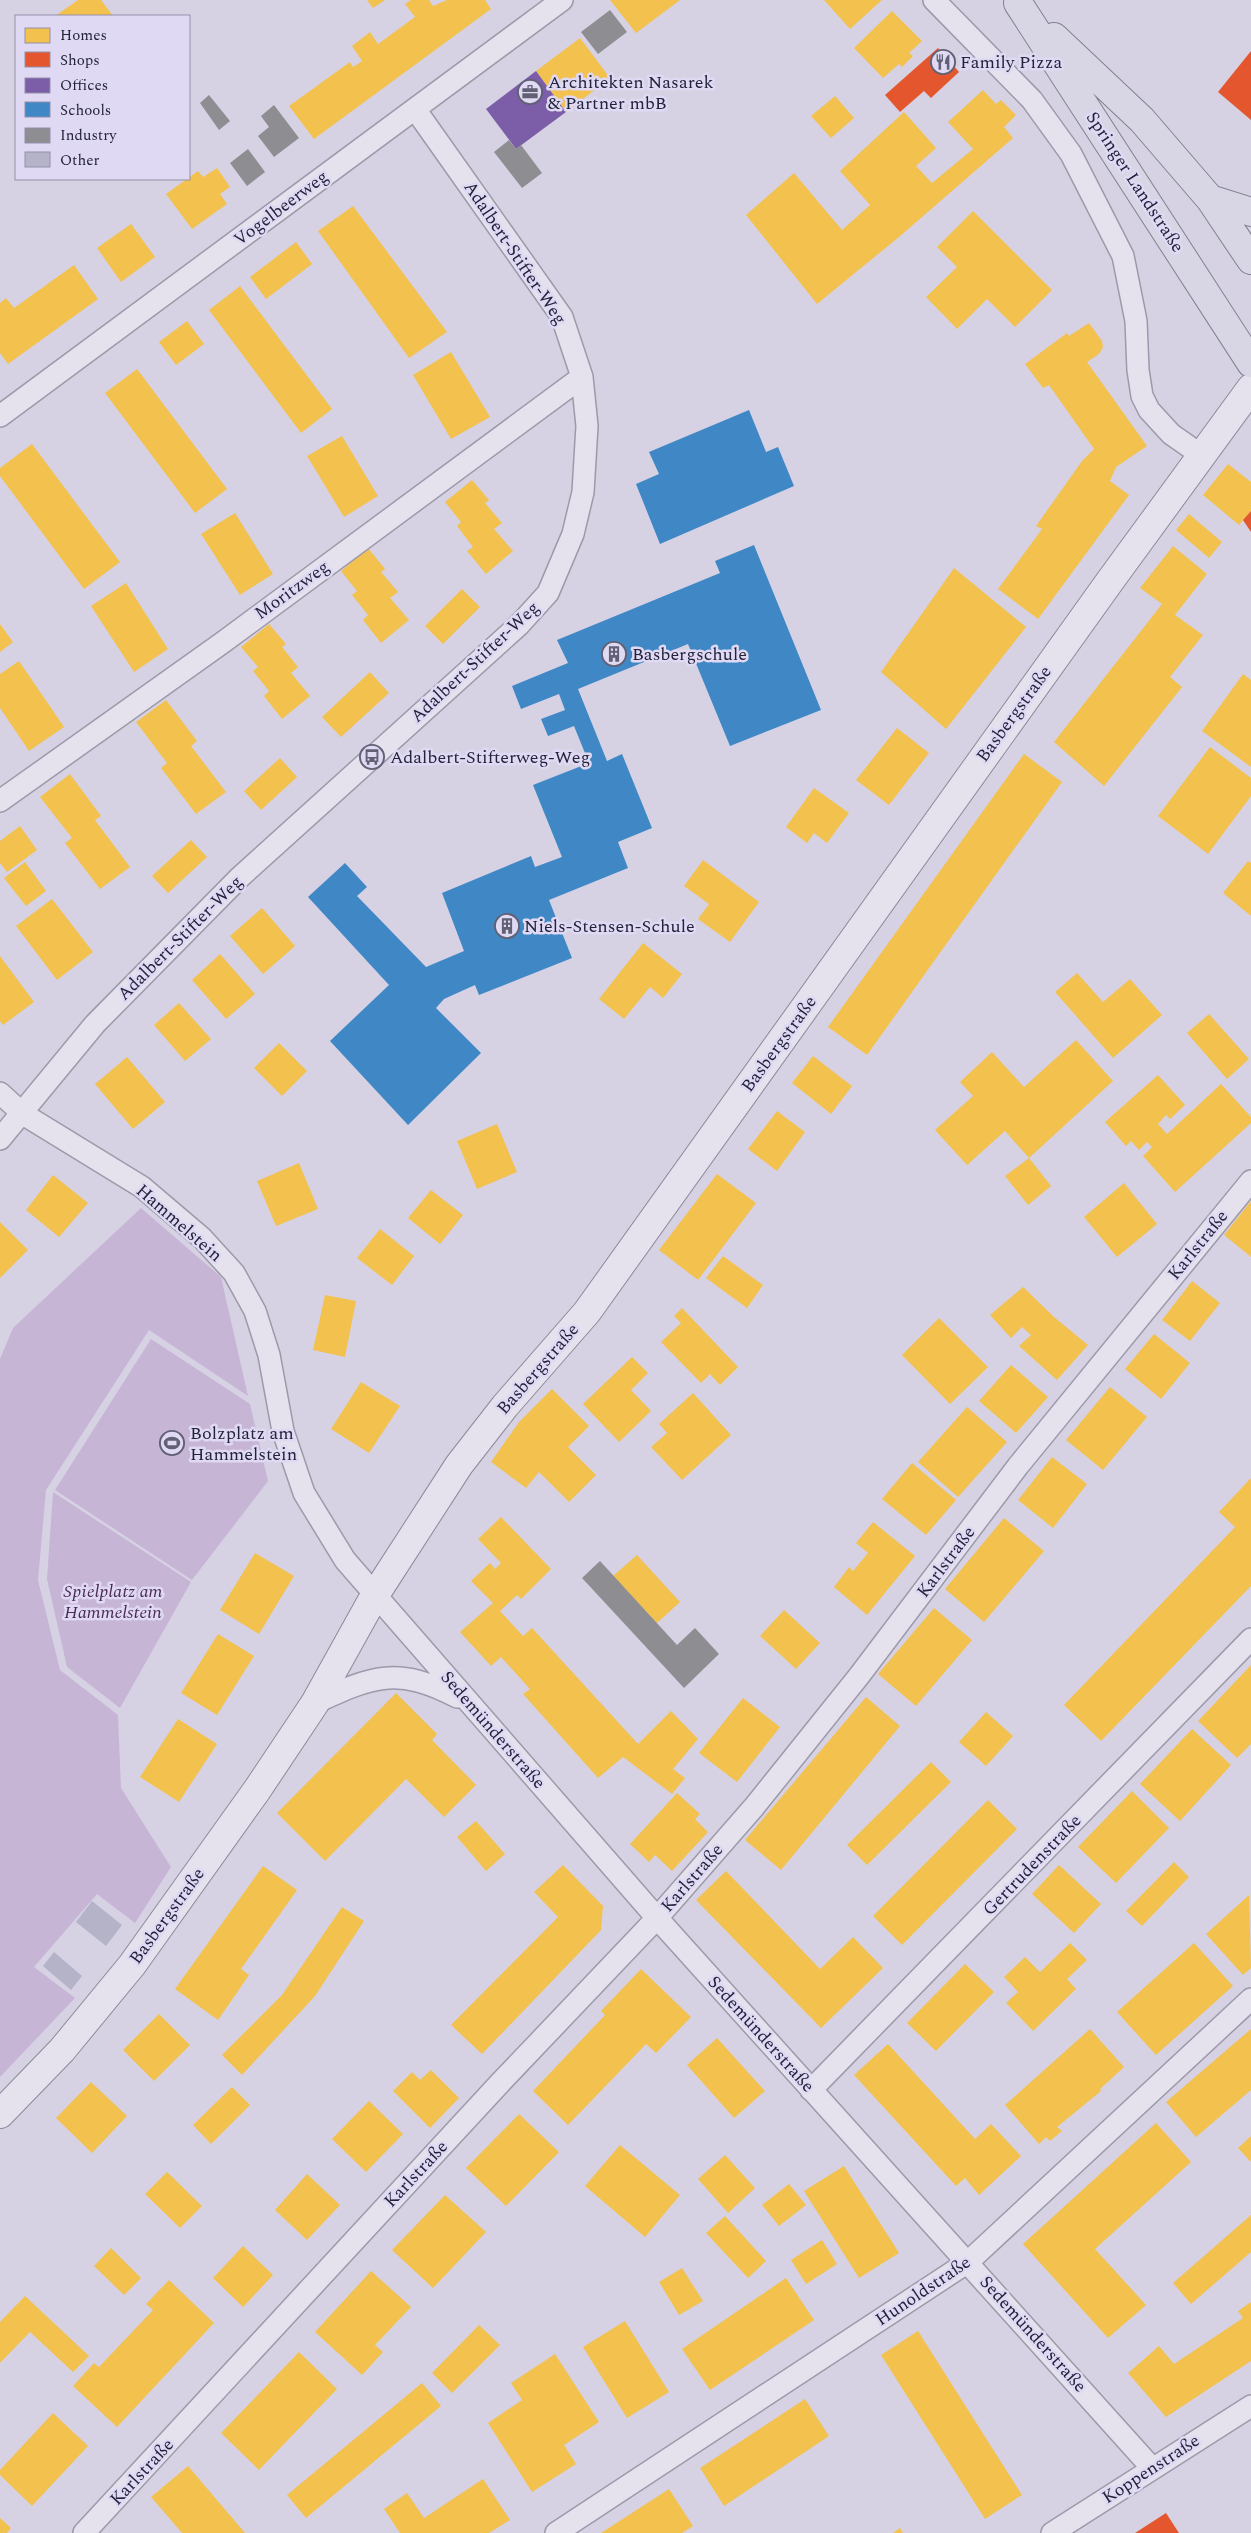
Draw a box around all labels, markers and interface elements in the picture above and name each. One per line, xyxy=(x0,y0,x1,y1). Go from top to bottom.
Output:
legend xyxy=(15,15,190,180)
text: Homes xyxy=(60,24,107,47)
text: Shops xyxy=(60,49,100,72)
restaurant icon: Family Pizza xyxy=(930,49,956,75)
place label: Family Pizza xyxy=(960,49,1062,76)
place label: Architekten Nasarek & Partner mbB xyxy=(548,69,714,117)
text: Offices xyxy=(60,74,108,97)
office icon: Architekten Nasarek & Partner mbB xyxy=(517,79,543,105)
text: Schools xyxy=(60,99,111,122)
street label: Springer Landstraße xyxy=(1079,106,1191,258)
text: Industry xyxy=(60,124,117,147)
text: Other xyxy=(60,149,99,172)
street label: Vogelbeerweg xyxy=(228,163,334,253)
street label: Adalbert-Stifter-Weg xyxy=(457,176,573,330)
street label: Moritzweg xyxy=(249,554,335,626)
street label: Adalbert-Stifter-Weg xyxy=(404,595,546,729)
building icon: Basbergschule xyxy=(601,641,627,667)
place label: Basbergschule xyxy=(632,641,747,668)
street label: Basbergstraße xyxy=(970,660,1058,768)
bus stop icon: Adalbert-Stifterweg-Weg xyxy=(359,744,385,770)
place label: Adalbert-Stifterweg-Weg xyxy=(390,744,590,771)
street label: Adalbert-Stifter-Weg xyxy=(111,869,249,1007)
building icon: Niels-Stensen-Schule xyxy=(494,913,520,939)
place label: Niels-Stensen-Schule xyxy=(524,913,695,940)
street label: Basbergstraße xyxy=(735,990,823,1098)
street label: Hammelstein xyxy=(130,1178,228,1268)
street label: Karlstraße xyxy=(1161,1204,1235,1286)
street label: Basbergstraße xyxy=(490,1317,586,1421)
place label: Bolzplatz am Hammelstein xyxy=(190,1420,297,1468)
sports icon: Bolzplatz am Hammelstein xyxy=(159,1430,185,1456)
street label: Karlstraße xyxy=(910,1520,982,1604)
park label: Spielplatz am Hammelstein xyxy=(64,1578,163,1626)
street label: Sedemünderstraße xyxy=(434,1665,552,1795)
street label: Gertrudenstraße xyxy=(976,1808,1088,1922)
street label: Karlstraße xyxy=(654,1838,730,1918)
street label: Basbergstraße xyxy=(123,1862,211,1970)
street label: Sedemünderstraße xyxy=(701,1970,821,2098)
street label: Karlstraße xyxy=(378,2134,454,2214)
street label: Hunoldstraße xyxy=(870,2249,976,2333)
street label: Sedemünderstraße xyxy=(973,2270,1093,2398)
street label: Koppenstraße xyxy=(1097,2427,1205,2511)
street label: Karlstraße xyxy=(104,2432,180,2512)

